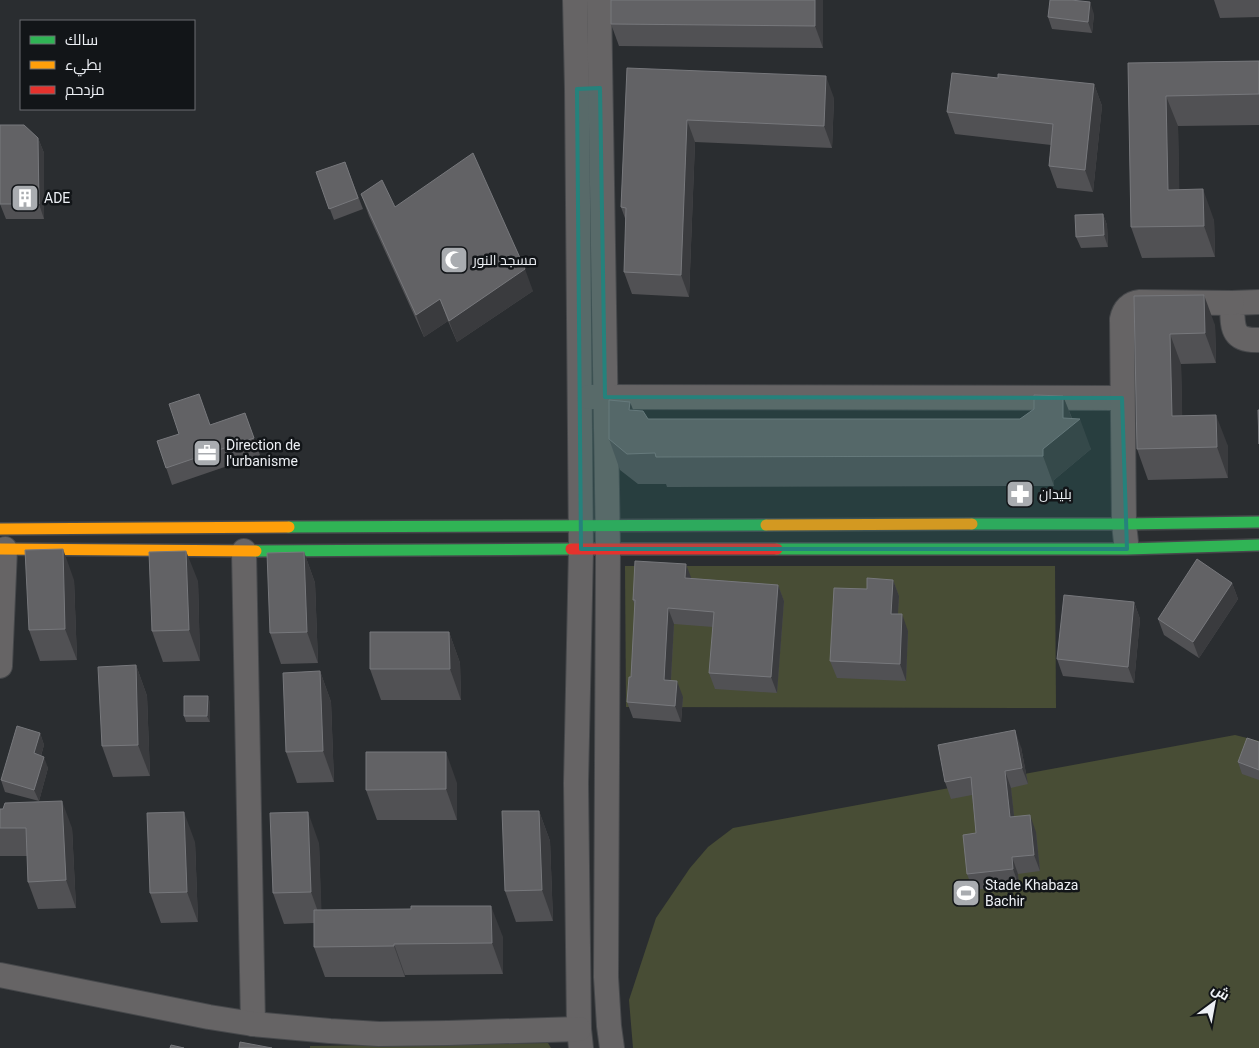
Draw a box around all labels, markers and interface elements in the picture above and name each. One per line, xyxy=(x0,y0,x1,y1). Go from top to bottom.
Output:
legend xyxy=(20,20,195,110)
text: سالك xyxy=(65,31,98,49)
text: بطيء xyxy=(65,56,102,77)
text: مزدحم xyxy=(65,81,105,100)
building icon: ADE xyxy=(10,183,40,213)
place label: ADE xyxy=(44,190,70,206)
mosque icon: مسجد النور xyxy=(439,245,469,275)
place label: مسجد النور xyxy=(472,252,537,268)
place label: Direction de l'urbanisme xyxy=(226,437,300,469)
office icon: Direction de l'urbanisme xyxy=(192,438,222,468)
pharmacy icon: بليدان xyxy=(1005,479,1035,509)
place label: بليدان xyxy=(1039,486,1072,502)
place label: Stade Khabaza Bachir xyxy=(985,877,1078,909)
sports icon: Stade Khabaza Bachir xyxy=(951,878,981,908)
north arrow xyxy=(1189,978,1239,1028)
text: ش xyxy=(1209,980,1233,1004)

